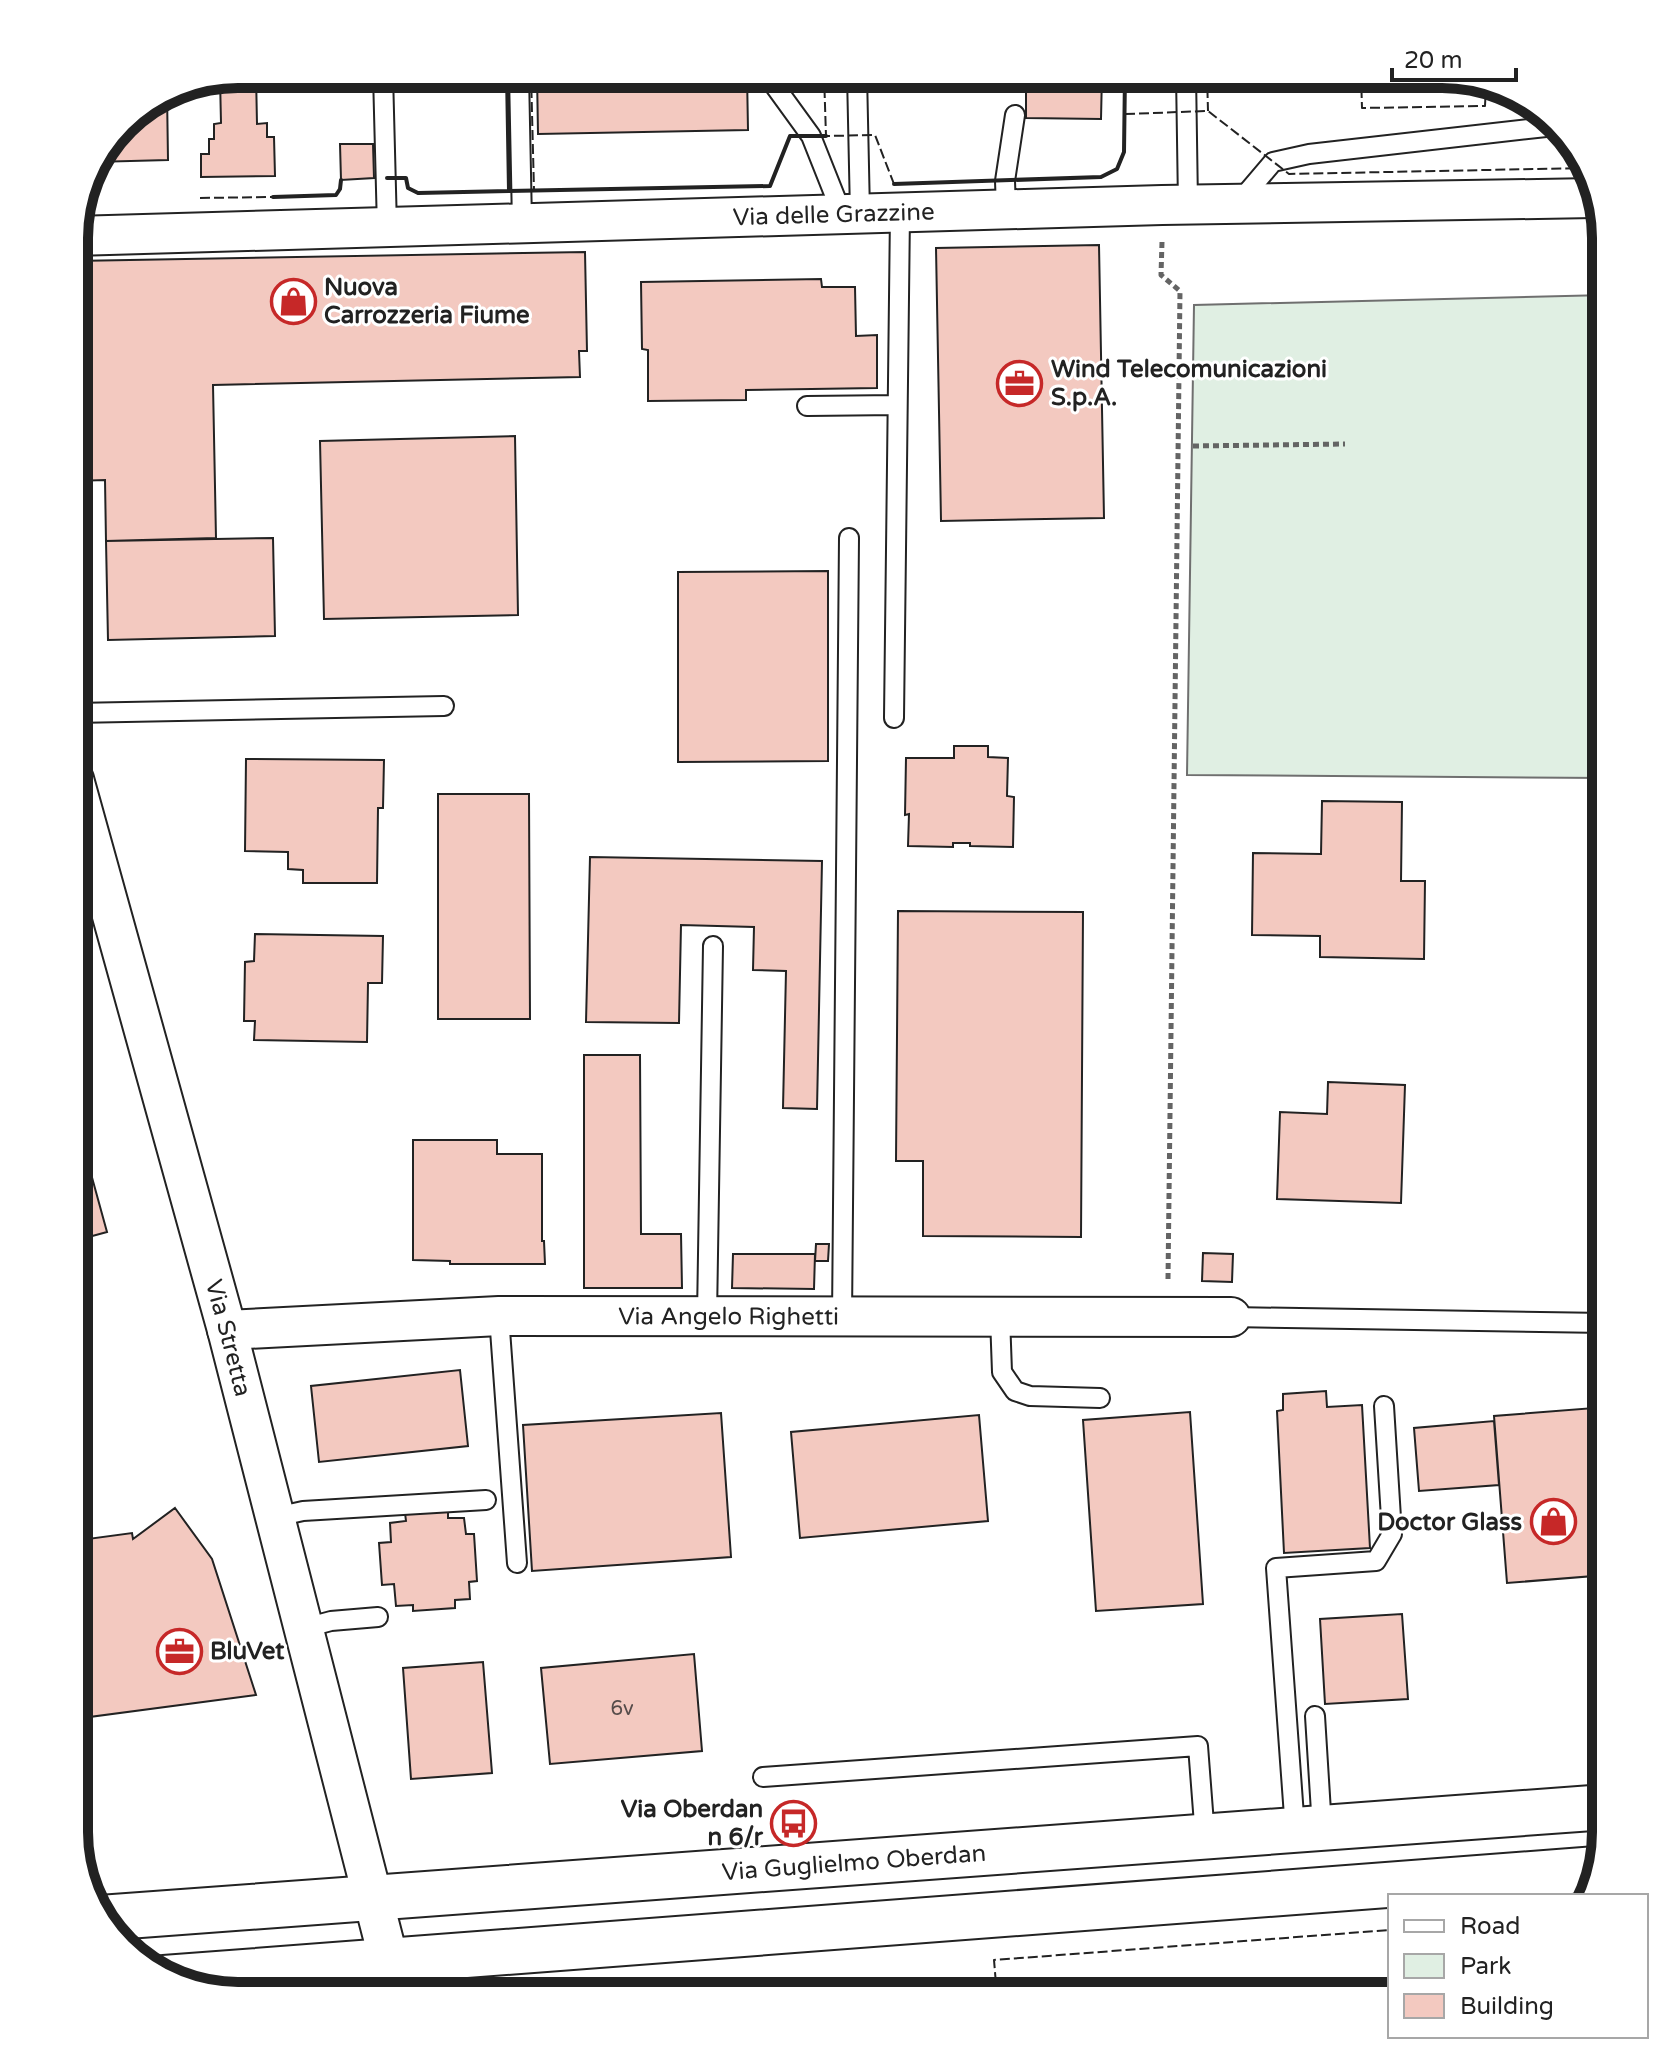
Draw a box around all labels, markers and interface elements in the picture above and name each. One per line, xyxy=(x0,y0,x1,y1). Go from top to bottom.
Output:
scale bar xyxy=(1392,32,1516,82)
text: 20 m xyxy=(1404,46,1462,75)
street label: Via delle Grazzine xyxy=(732,197,935,232)
place label: Nuova Carrozzeria Fiume xyxy=(324,273,530,330)
shop icon: Nuova Carrozzeria Fiume xyxy=(269,277,317,325)
place label: Wind Telecomunicazioni S.p.A. xyxy=(1051,355,1327,412)
office icon: Wind Telecomunicazioni S.p.A. xyxy=(996,359,1044,407)
street label: Via Stretta xyxy=(199,1276,258,1400)
street label: Via Angelo Righetti xyxy=(618,1302,839,1331)
shop icon: Doctor Glass xyxy=(1529,1498,1577,1546)
place label: Doctor Glass xyxy=(1377,1508,1522,1537)
office icon: BluVet xyxy=(155,1627,203,1675)
place label: BluVet xyxy=(210,1637,285,1666)
house number: 6v xyxy=(610,1697,634,1721)
place label: Via Oberdan n 6/r xyxy=(621,1795,764,1852)
bus stop icon: Via Oberdan n 6/r xyxy=(770,1799,818,1847)
street label: Via Guglielmo Oberdan xyxy=(721,1838,987,1887)
legend xyxy=(1388,1894,1648,2038)
text: Road xyxy=(1460,1912,1520,1941)
text: Park xyxy=(1460,1952,1511,1981)
text: Building xyxy=(1460,1992,1554,2021)

